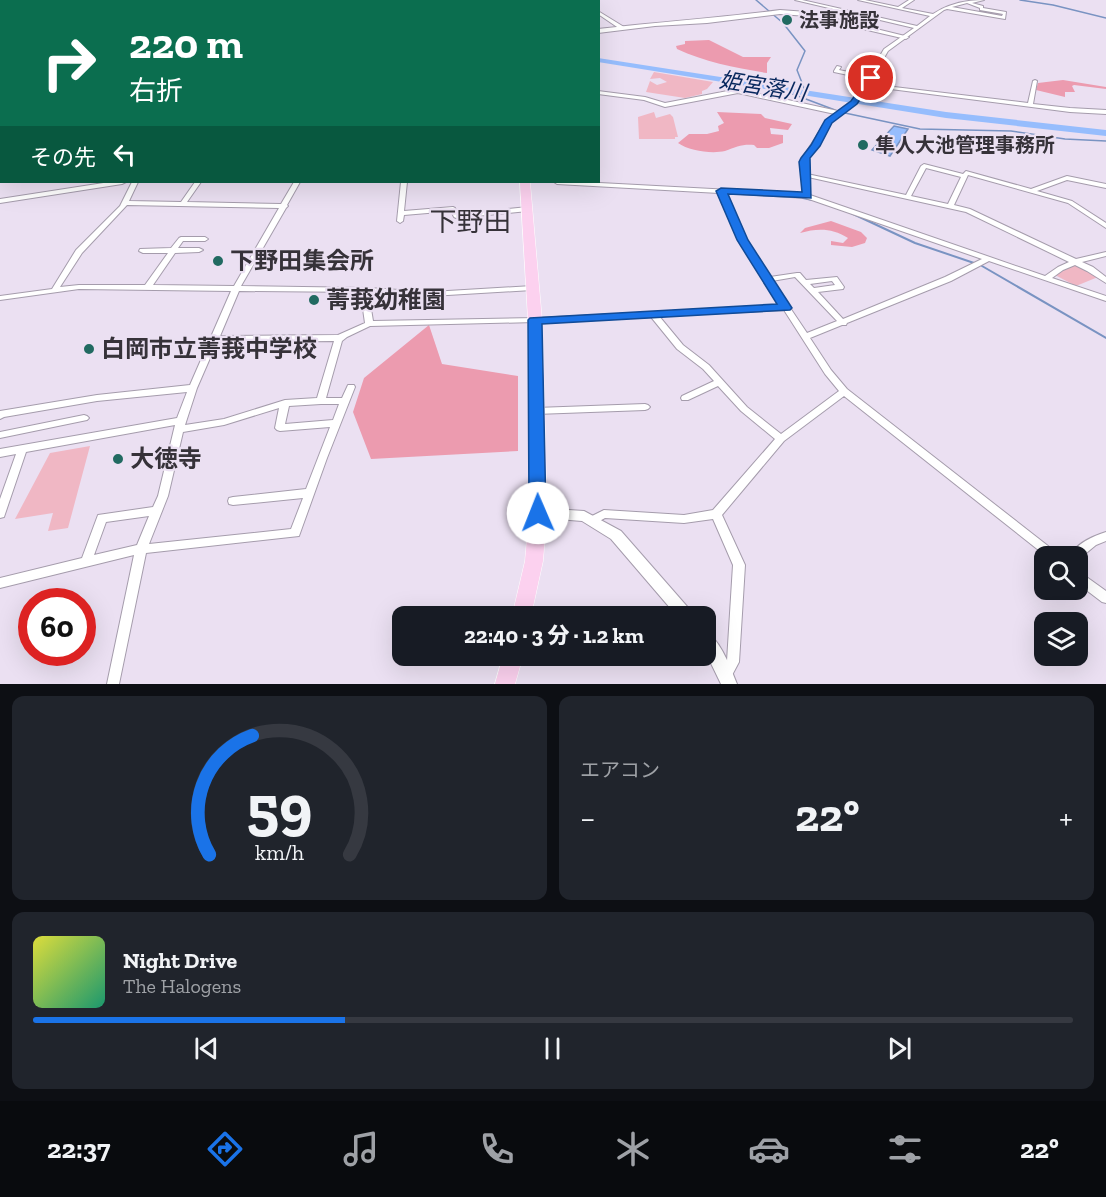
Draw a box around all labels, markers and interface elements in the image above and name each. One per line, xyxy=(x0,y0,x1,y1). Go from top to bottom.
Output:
place label: 法事施設 xyxy=(799,8,879,32)
marker: 法事施設 xyxy=(780,13,794,27)
text: 220 m xyxy=(129,18,243,69)
icon: right xyxy=(30,24,108,102)
pin xyxy=(845,52,896,103)
icon: arrive xyxy=(854,61,887,94)
water label: 姫宮落川 xyxy=(717,66,810,107)
text: 右折 xyxy=(129,75,183,107)
place label: 隼人大池管理事務所 xyxy=(875,133,1055,157)
icon: left xyxy=(108,138,141,171)
marker: 隼人大池管理事務所 xyxy=(856,138,870,152)
text: その先 xyxy=(30,144,96,171)
district label: 下野田 xyxy=(430,206,511,238)
place label: 下野田集会所 xyxy=(230,246,374,275)
marker: 下野田集会所 xyxy=(211,254,225,268)
place label: 菁莪幼稚園 xyxy=(326,285,446,314)
marker: 菁莪幼稚園 xyxy=(307,293,321,307)
place label: 白岡市立菁莪中学校 xyxy=(101,334,317,363)
marker: 白岡市立菁莪中学校 xyxy=(82,342,96,356)
place label: 大徳寺 xyxy=(130,444,202,473)
marker: 大徳寺 xyxy=(111,452,125,466)
position arrow xyxy=(506,481,570,545)
map controls xyxy=(1034,546,1088,666)
button: search xyxy=(1034,546,1088,600)
speed limit sign: 60 xyxy=(18,588,96,666)
button: layers xyxy=(1034,612,1088,666)
text: 22:40 · 3 分 · 1.2 km xyxy=(464,622,644,649)
text: エアコン xyxy=(580,758,660,782)
text: 59 xyxy=(247,770,312,845)
text: 22° xyxy=(795,789,860,843)
text: − xyxy=(580,798,595,837)
text: + xyxy=(1059,798,1073,837)
text: km/h xyxy=(255,840,304,865)
text: Night Drive xyxy=(123,947,237,974)
text: The Halogens xyxy=(123,974,241,998)
icon: previous xyxy=(190,1032,223,1065)
icon: pause xyxy=(536,1032,569,1065)
icon: next xyxy=(883,1032,916,1065)
icon: directions xyxy=(204,1128,246,1170)
icon: music xyxy=(340,1128,382,1170)
icon: phone xyxy=(476,1128,518,1170)
icon: climate xyxy=(612,1128,654,1170)
icon: car xyxy=(748,1128,790,1170)
icon: filters xyxy=(884,1128,926,1170)
text: 22:37 xyxy=(47,1133,110,1165)
text: 22° xyxy=(1020,1133,1059,1165)

